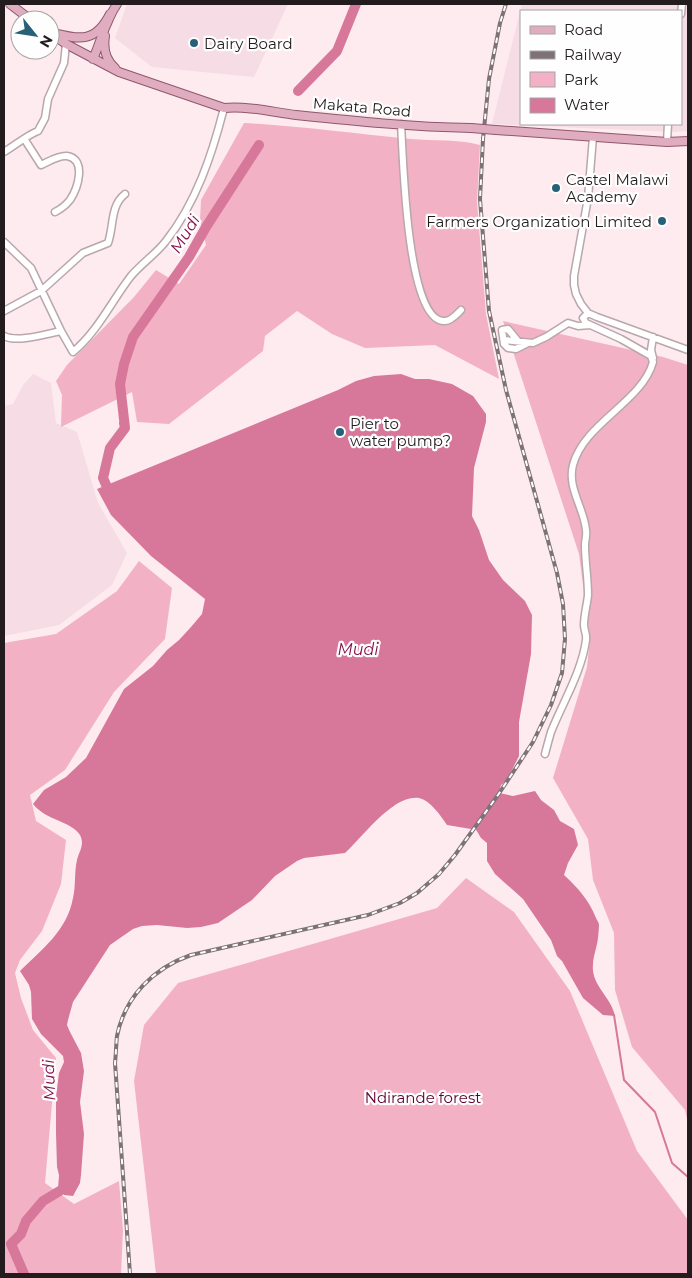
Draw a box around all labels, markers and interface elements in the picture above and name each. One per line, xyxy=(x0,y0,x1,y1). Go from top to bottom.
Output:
north arrow xyxy=(10,10,60,60)
legend xyxy=(520,10,682,125)
text: Road xyxy=(564,20,603,39)
text: N xyxy=(36,32,57,51)
place label: Dairy Board xyxy=(204,34,293,53)
marker: Dairy Board xyxy=(188,37,200,49)
text: Railway xyxy=(564,45,622,64)
text: Park xyxy=(564,70,598,89)
street label: Makata Road xyxy=(312,93,412,121)
text: Water xyxy=(564,95,610,114)
place label: Castel Malawi Academy xyxy=(566,170,669,206)
marker: Castel Malawi Academy xyxy=(550,182,562,194)
water label: Mudi xyxy=(166,211,204,256)
place label: Farmers Organization Limited xyxy=(426,212,652,231)
marker: Farmers Organization Limited xyxy=(656,215,668,227)
place label: Pier to water pump? xyxy=(350,414,451,450)
marker: Pier to water pump? xyxy=(334,426,346,438)
water label: Mudi xyxy=(337,640,379,659)
water label: Mudi xyxy=(39,1058,59,1101)
park label: Ndirande forest xyxy=(365,1088,481,1107)

